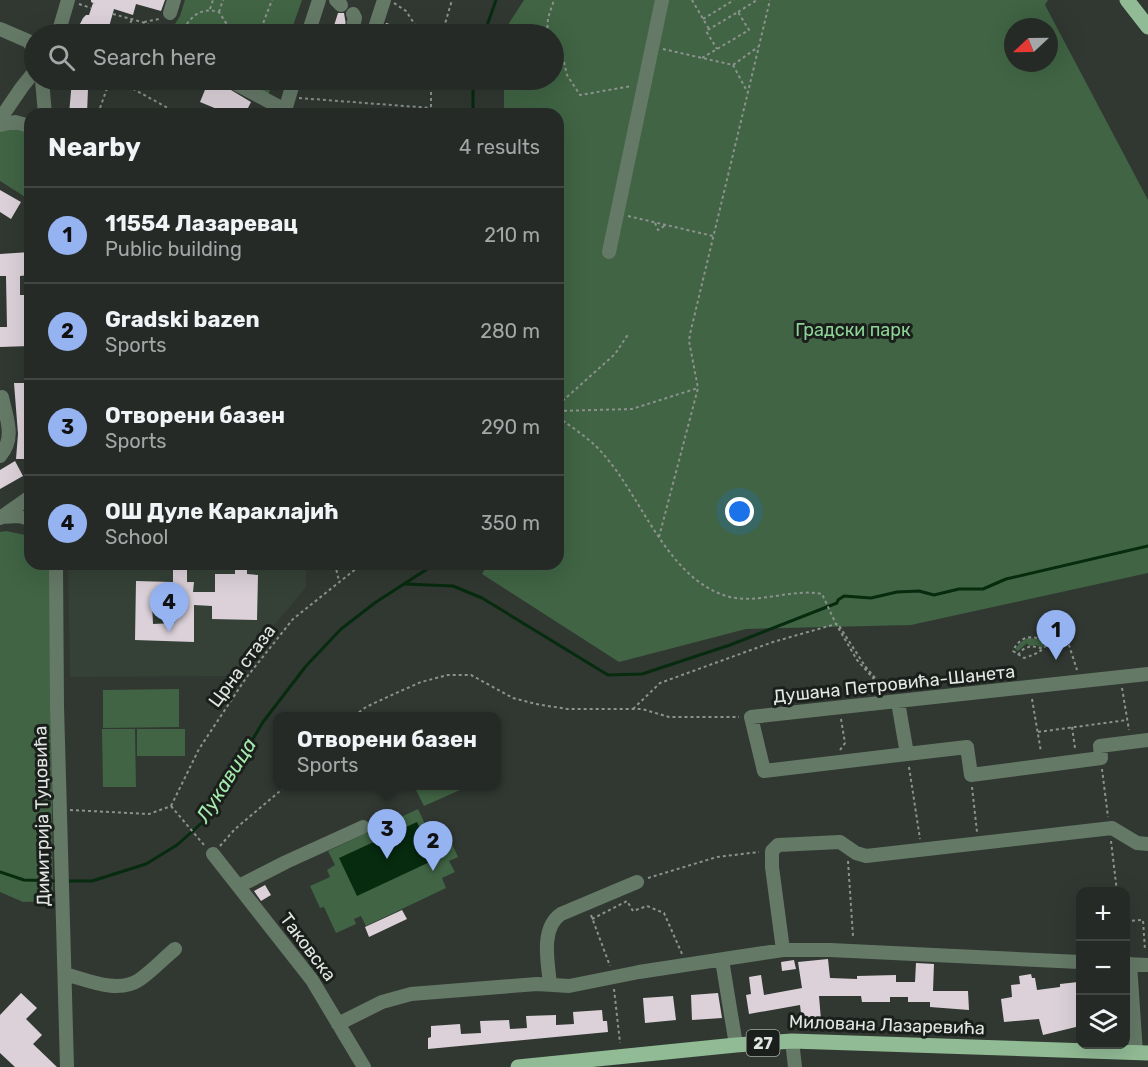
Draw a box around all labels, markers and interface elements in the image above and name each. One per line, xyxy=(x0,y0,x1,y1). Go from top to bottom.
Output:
north arrow xyxy=(1004,18,1058,72)
search box xyxy=(24,24,564,90)
icon: search xyxy=(45,41,78,74)
text: Search here xyxy=(93,44,216,71)
text: Nearby xyxy=(48,132,141,163)
text: 4 results xyxy=(459,135,540,159)
text: 11554 Лазаревац xyxy=(105,210,298,237)
text: 1 xyxy=(63,223,72,247)
text: 210 m xyxy=(484,223,540,247)
text: Public building xyxy=(105,237,242,261)
text: Gradski bazen xyxy=(105,306,260,333)
text: 2 xyxy=(61,319,74,343)
text: 280 m xyxy=(480,319,540,343)
park label: Градски парк xyxy=(795,319,911,341)
text: Sports xyxy=(105,333,166,357)
text: Отворени базен xyxy=(105,402,285,429)
text: 3 xyxy=(61,415,74,439)
text: 290 m xyxy=(481,415,540,439)
text: Sports xyxy=(105,429,166,453)
your location xyxy=(725,497,754,526)
text: ОШ Дуле Караклајић xyxy=(105,498,339,525)
text: 4 xyxy=(61,511,74,535)
text: 350 m xyxy=(481,511,540,535)
text: School xyxy=(105,525,168,549)
pin: 4 xyxy=(150,582,188,632)
pin: 1 xyxy=(1036,610,1076,660)
street label: Црна стаза xyxy=(204,620,280,712)
street label: Душана Петровића-Шанета xyxy=(772,660,1016,708)
popup xyxy=(273,712,501,790)
street label: Димитрија Туцовића xyxy=(29,726,55,906)
text: Отворени базен xyxy=(297,726,477,753)
water label: Лукавица xyxy=(190,733,261,827)
text: Sports xyxy=(297,753,358,777)
pin: 3 xyxy=(368,810,406,859)
pin: 2 xyxy=(414,822,452,871)
map controls xyxy=(1076,887,1130,1049)
button: + xyxy=(1076,887,1130,941)
street label: Таковска xyxy=(275,909,341,985)
button: − xyxy=(1076,941,1130,995)
button: layers xyxy=(1076,995,1130,1049)
street label: Милована Лазаревића xyxy=(789,1011,985,1039)
road number: 27 xyxy=(746,1030,780,1056)

